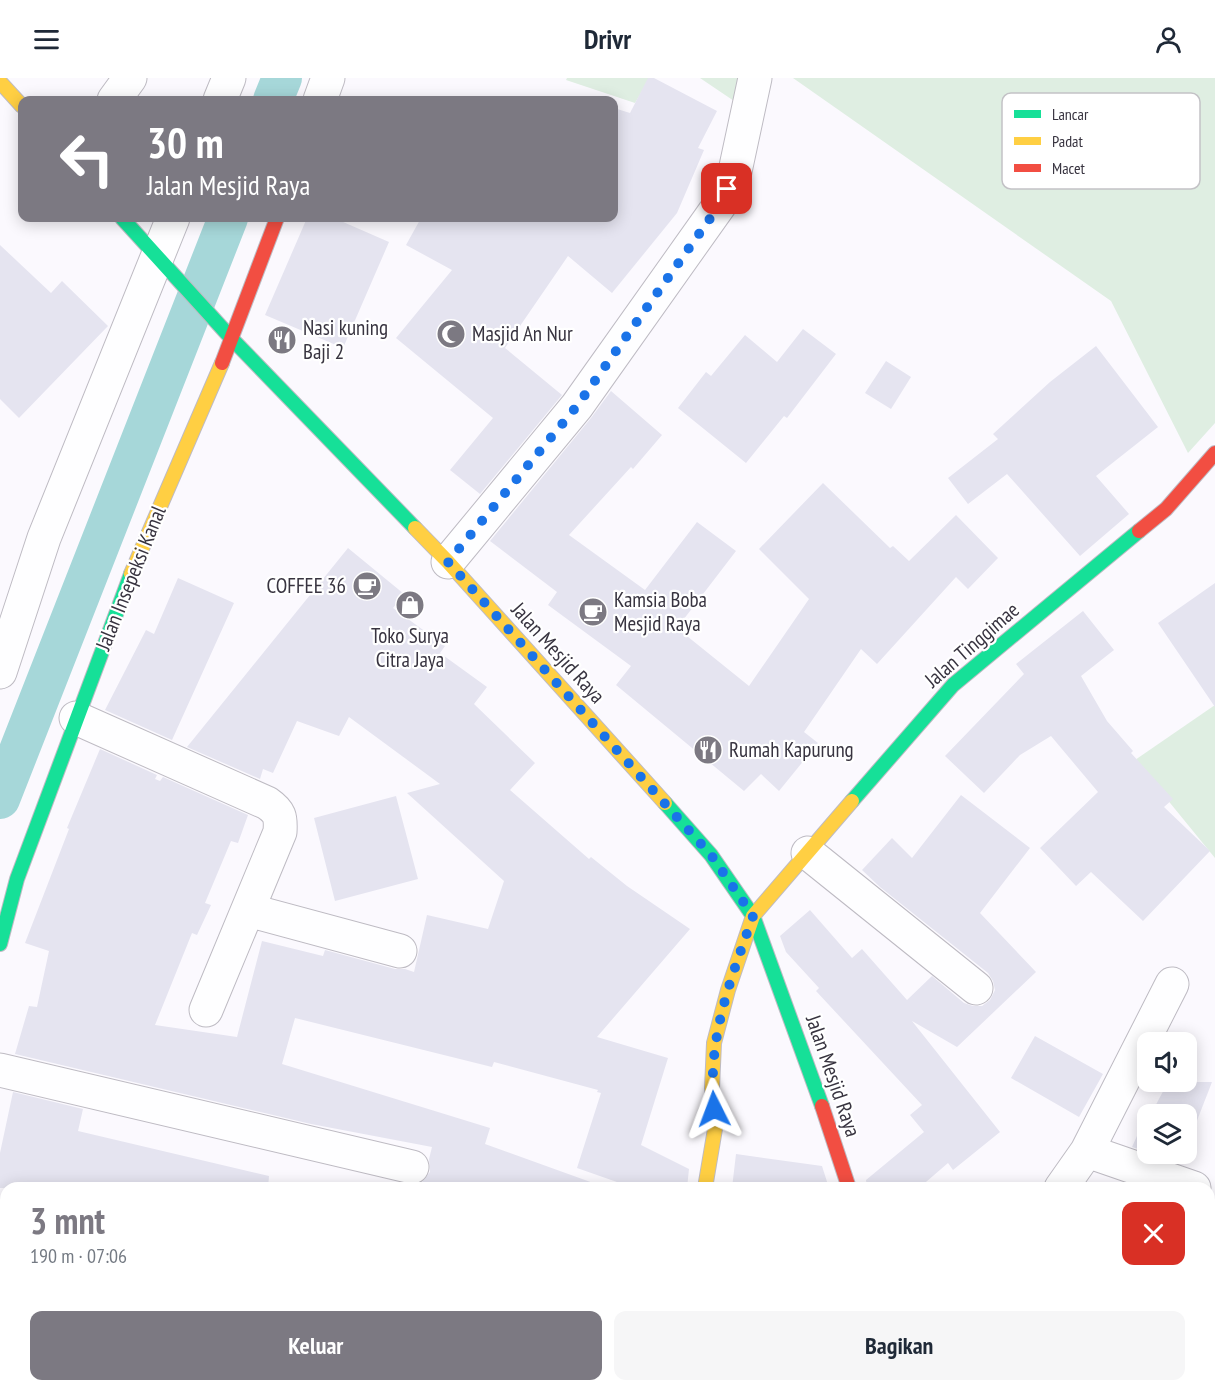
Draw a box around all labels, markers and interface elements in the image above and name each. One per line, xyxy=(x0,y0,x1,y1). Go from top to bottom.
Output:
text: Drivr xyxy=(584,22,631,56)
icon: menu xyxy=(30,23,63,56)
icon: person xyxy=(1152,23,1185,56)
legend xyxy=(1002,93,1200,189)
text: Lancar xyxy=(1052,104,1089,124)
text: 30 m xyxy=(147,115,224,170)
icon: left xyxy=(48,120,126,198)
text: Padat xyxy=(1052,131,1084,151)
text: Macet xyxy=(1052,158,1086,178)
pin xyxy=(701,163,752,214)
text: Jalan Mesjid Raya xyxy=(147,168,310,202)
icon: arrive xyxy=(710,172,743,205)
place label: Nasi kuning Baji 2 xyxy=(303,314,388,365)
mosque icon: Masjid An Nur xyxy=(435,318,467,350)
place label: Masjid An Nur xyxy=(472,320,573,347)
restaurant icon: Nasi kuning Baji 2 xyxy=(266,324,298,356)
street label: Jalan Insepeksi Kanal xyxy=(89,502,172,655)
cafe icon: COFFEE 36 xyxy=(351,570,383,602)
place label: COFFEE 36 xyxy=(267,572,346,599)
place label: Kamsia Boba Mesjid Raya xyxy=(614,586,707,637)
shop icon: Toko Surya Citra Jaya xyxy=(394,589,426,621)
street label: Jalan Mesjid Raya xyxy=(505,596,611,709)
cafe icon: Kamsia Boba Mesjid Raya xyxy=(577,596,609,628)
street label: Jalan Tinggimae xyxy=(918,596,1024,694)
place label: Toko Surya Citra Jaya xyxy=(371,622,449,673)
restaurant icon: Rumah Kapurung xyxy=(692,734,724,766)
place label: Rumah Kapurung xyxy=(729,736,854,763)
street label: Jalan Mesjid Raya xyxy=(800,1010,867,1140)
map controls xyxy=(1137,1032,1197,1164)
button: sound xyxy=(1137,1032,1197,1092)
position arrow xyxy=(682,1077,746,1141)
button: layers xyxy=(1137,1104,1197,1164)
text: 3 mnt xyxy=(30,1197,105,1244)
button: close xyxy=(1122,1202,1185,1265)
text: 190 m · 07:06 xyxy=(30,1243,127,1269)
button: Keluar xyxy=(30,1311,602,1380)
button: Bagikan xyxy=(614,1311,1185,1380)

